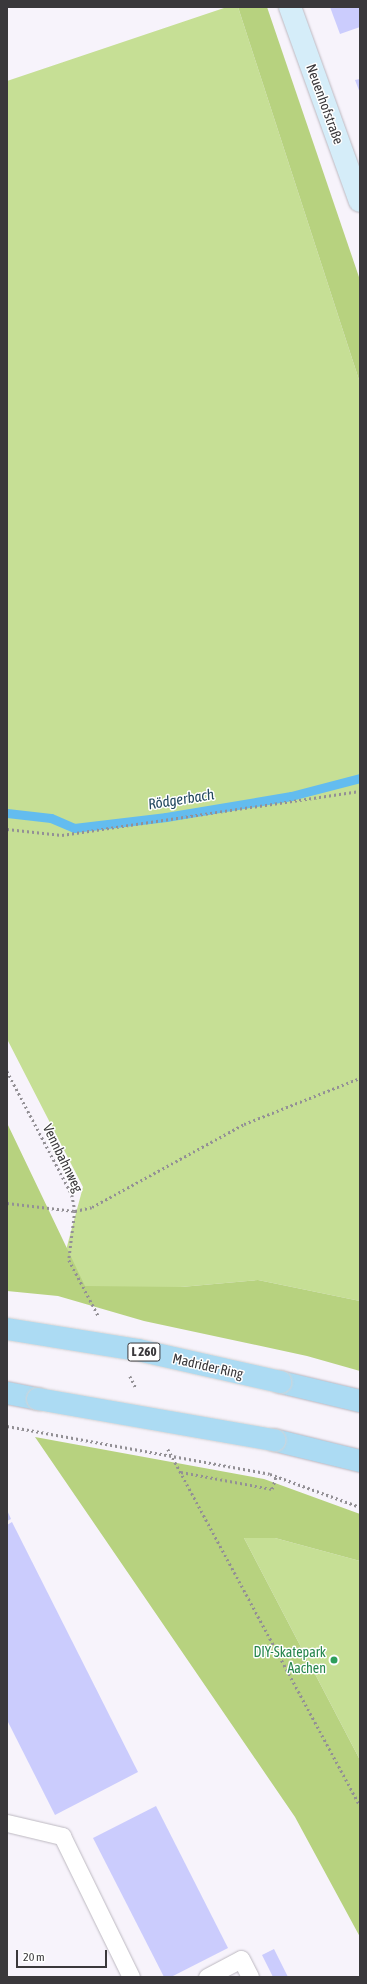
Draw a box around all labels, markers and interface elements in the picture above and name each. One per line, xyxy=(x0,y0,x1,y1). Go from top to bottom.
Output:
street label: Neuenhofstraße xyxy=(303,62,347,146)
water label: Rödgerbach xyxy=(147,785,215,813)
street label: Vennbahnweg xyxy=(39,1121,87,1195)
road number: L 260 xyxy=(127,1341,161,1363)
street label: Madrider Ring xyxy=(171,1350,245,1382)
place label: DIY-Skatepark Aachen xyxy=(253,1644,326,1676)
marker: DIY-Skatepark Aachen xyxy=(329,1655,339,1665)
scale bar xyxy=(18,1942,109,1968)
text: 20 m xyxy=(23,1950,45,1964)

